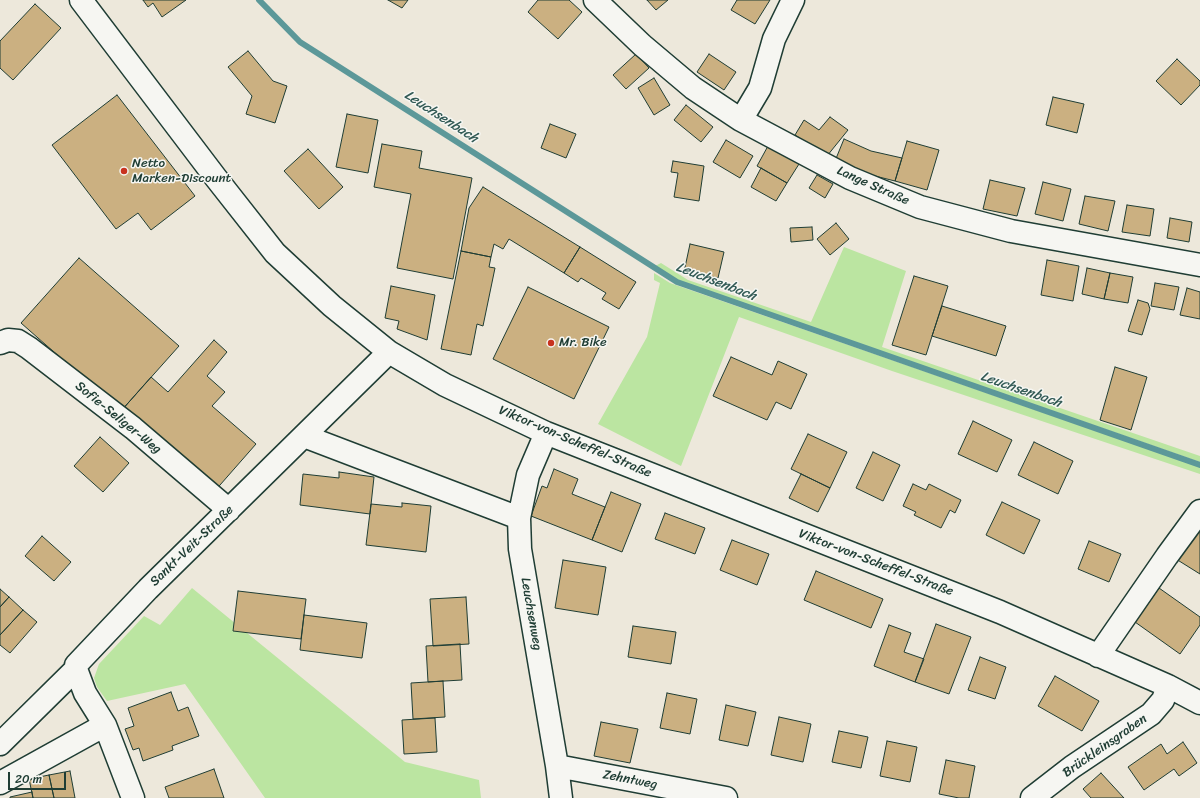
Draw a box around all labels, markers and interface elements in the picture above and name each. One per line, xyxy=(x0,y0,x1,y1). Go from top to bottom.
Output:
water label: Leuchsenbach xyxy=(401,87,481,147)
place label: Netto Marken-Discount xyxy=(132,156,231,187)
street label: Lange Straße xyxy=(834,163,912,209)
marker: Netto Marken-Discount xyxy=(119,166,129,176)
water label: Leuchsenbach xyxy=(674,259,758,305)
place label: Mr. Bike xyxy=(559,335,607,351)
marker: Mr. Bike xyxy=(546,338,556,348)
water label: Leuchsenbach xyxy=(978,368,1064,412)
street label: Sofie-Seliger-Weg xyxy=(72,378,164,458)
street label: Viktor-von-Scheffel-Straße xyxy=(496,403,654,481)
street label: Sankt-Veit-Straße xyxy=(147,502,237,590)
street label: Viktor-von-Scheffel-Straße xyxy=(796,526,956,600)
street label: Leuchsenweg xyxy=(517,576,545,652)
street label: Brückleinsgraben xyxy=(1060,711,1150,781)
scale bar xyxy=(10,764,68,790)
street label: Zehntweg xyxy=(601,767,659,793)
text: 20 m xyxy=(15,768,42,790)

